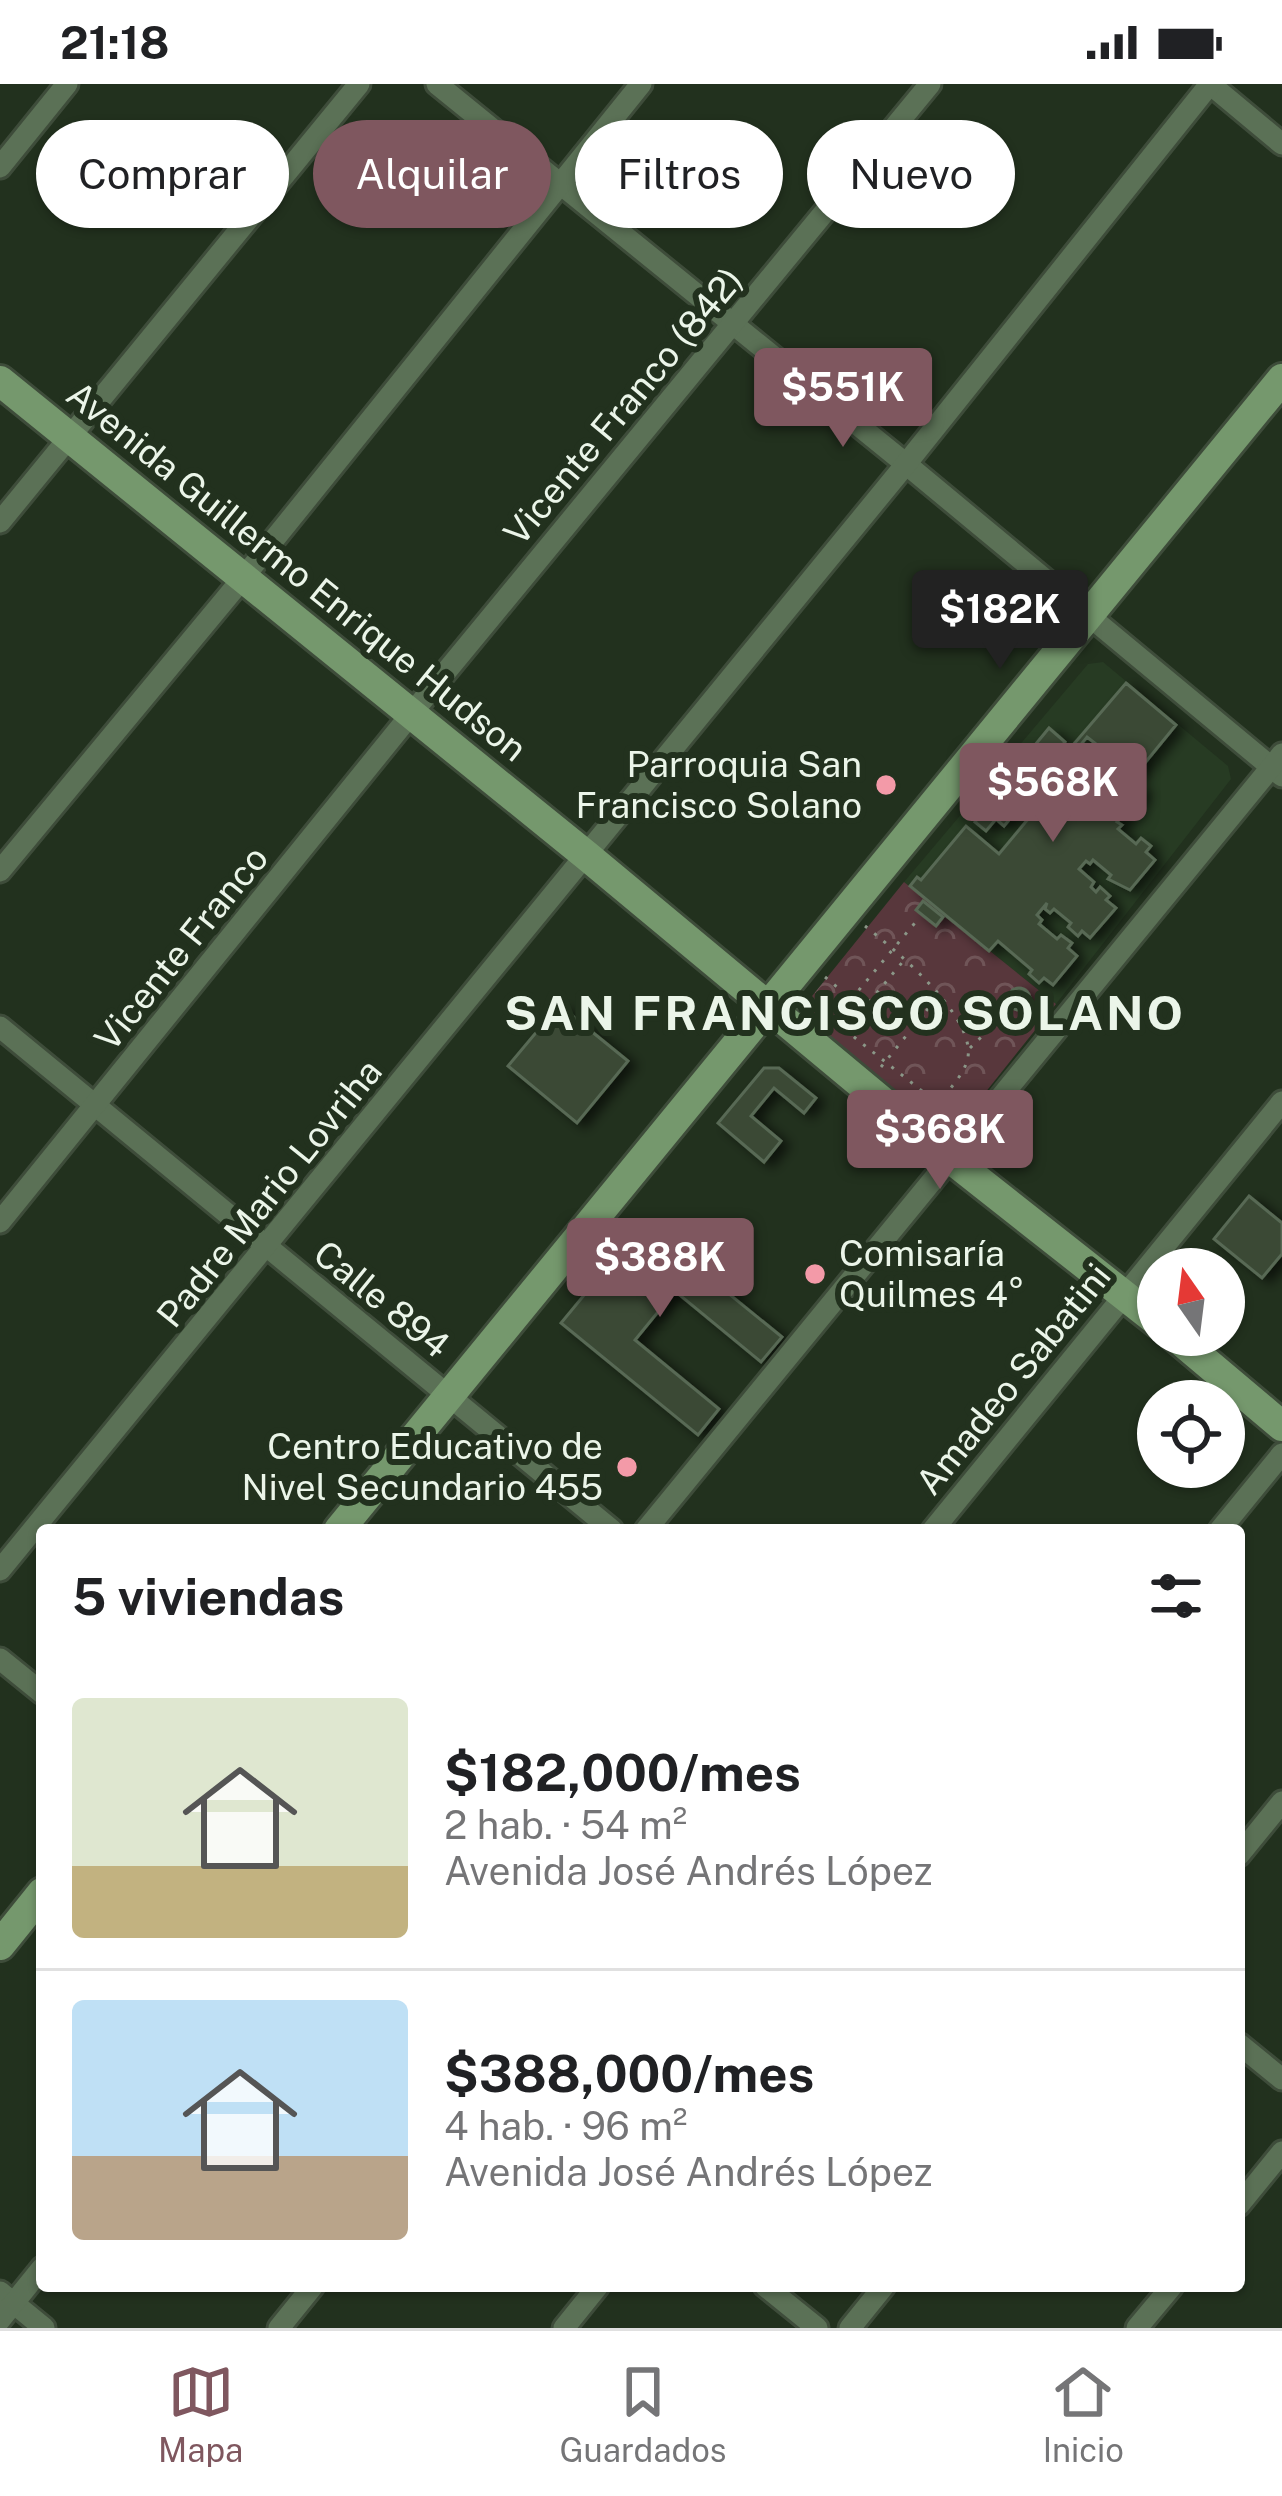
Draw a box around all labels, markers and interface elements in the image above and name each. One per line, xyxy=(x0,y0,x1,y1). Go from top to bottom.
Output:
text: 21:18 xyxy=(60,16,169,69)
chip: Comprar xyxy=(36,120,289,228)
chip: Alquilar xyxy=(313,120,551,228)
chip: Filtros xyxy=(575,120,783,228)
chip: Nuevo xyxy=(807,120,1015,228)
street label: Vicente Franco (842) xyxy=(495,259,751,553)
pin: $551K xyxy=(759,348,927,450)
text: $551K xyxy=(781,364,905,410)
street label: Avenida Guillermo Enrique Hudson xyxy=(59,372,535,770)
pin: $182K xyxy=(916,570,1084,672)
text: $182K xyxy=(939,586,1061,632)
place label: Parroquia San Francisco Solano xyxy=(576,743,862,826)
pin: $568K xyxy=(969,743,1137,845)
text: $568K xyxy=(987,759,1119,805)
marker: Parroquia San Francisco Solano xyxy=(873,772,899,798)
street label: Vicente Franco xyxy=(86,837,276,1059)
district label: SAN FRANCISCO SOLANO xyxy=(504,984,1186,1041)
street label: Padre Mario Lovriha xyxy=(148,1051,390,1335)
pin: $368K xyxy=(856,1090,1024,1192)
text: $368K xyxy=(874,1106,1006,1152)
pin: $388K xyxy=(576,1218,744,1320)
street label: Calle 894 xyxy=(306,1232,458,1366)
place label: Comisaría Quilmes 4° xyxy=(839,1232,1024,1315)
text: $388K xyxy=(594,1234,726,1280)
north arrow xyxy=(1137,1248,1245,1356)
map controls xyxy=(1137,1248,1245,1488)
street label: Amadeo Sabatini xyxy=(907,1255,1119,1503)
marker: Comisaría Quilmes 4° xyxy=(802,1261,828,1287)
button: locate xyxy=(1137,1380,1245,1488)
place label: Centro Educativo de Nivel Secundario 455 xyxy=(242,1425,603,1508)
marker: Centro Educativo de Nivel Secundario 455 xyxy=(614,1454,640,1480)
icon: filters xyxy=(1143,1563,1209,1629)
text: 5 viviendas xyxy=(72,1567,344,1626)
text: $182,000/mes xyxy=(444,1743,801,1802)
icon: home xyxy=(168,1746,312,1890)
text: 2 hab. · 54 m² xyxy=(444,1802,687,1848)
text: Avenida José Andrés López xyxy=(444,1848,932,1894)
text: $388,000/mes xyxy=(444,2044,814,2103)
icon: home xyxy=(168,2048,312,2192)
text: 4 hab. · 96 m² xyxy=(444,2103,687,2149)
text: Avenida José Andrés López xyxy=(444,2149,932,2195)
tab: Mapa xyxy=(158,2359,243,2469)
tab: Guardados xyxy=(559,2359,727,2469)
tab: Inicio xyxy=(1043,2359,1124,2469)

